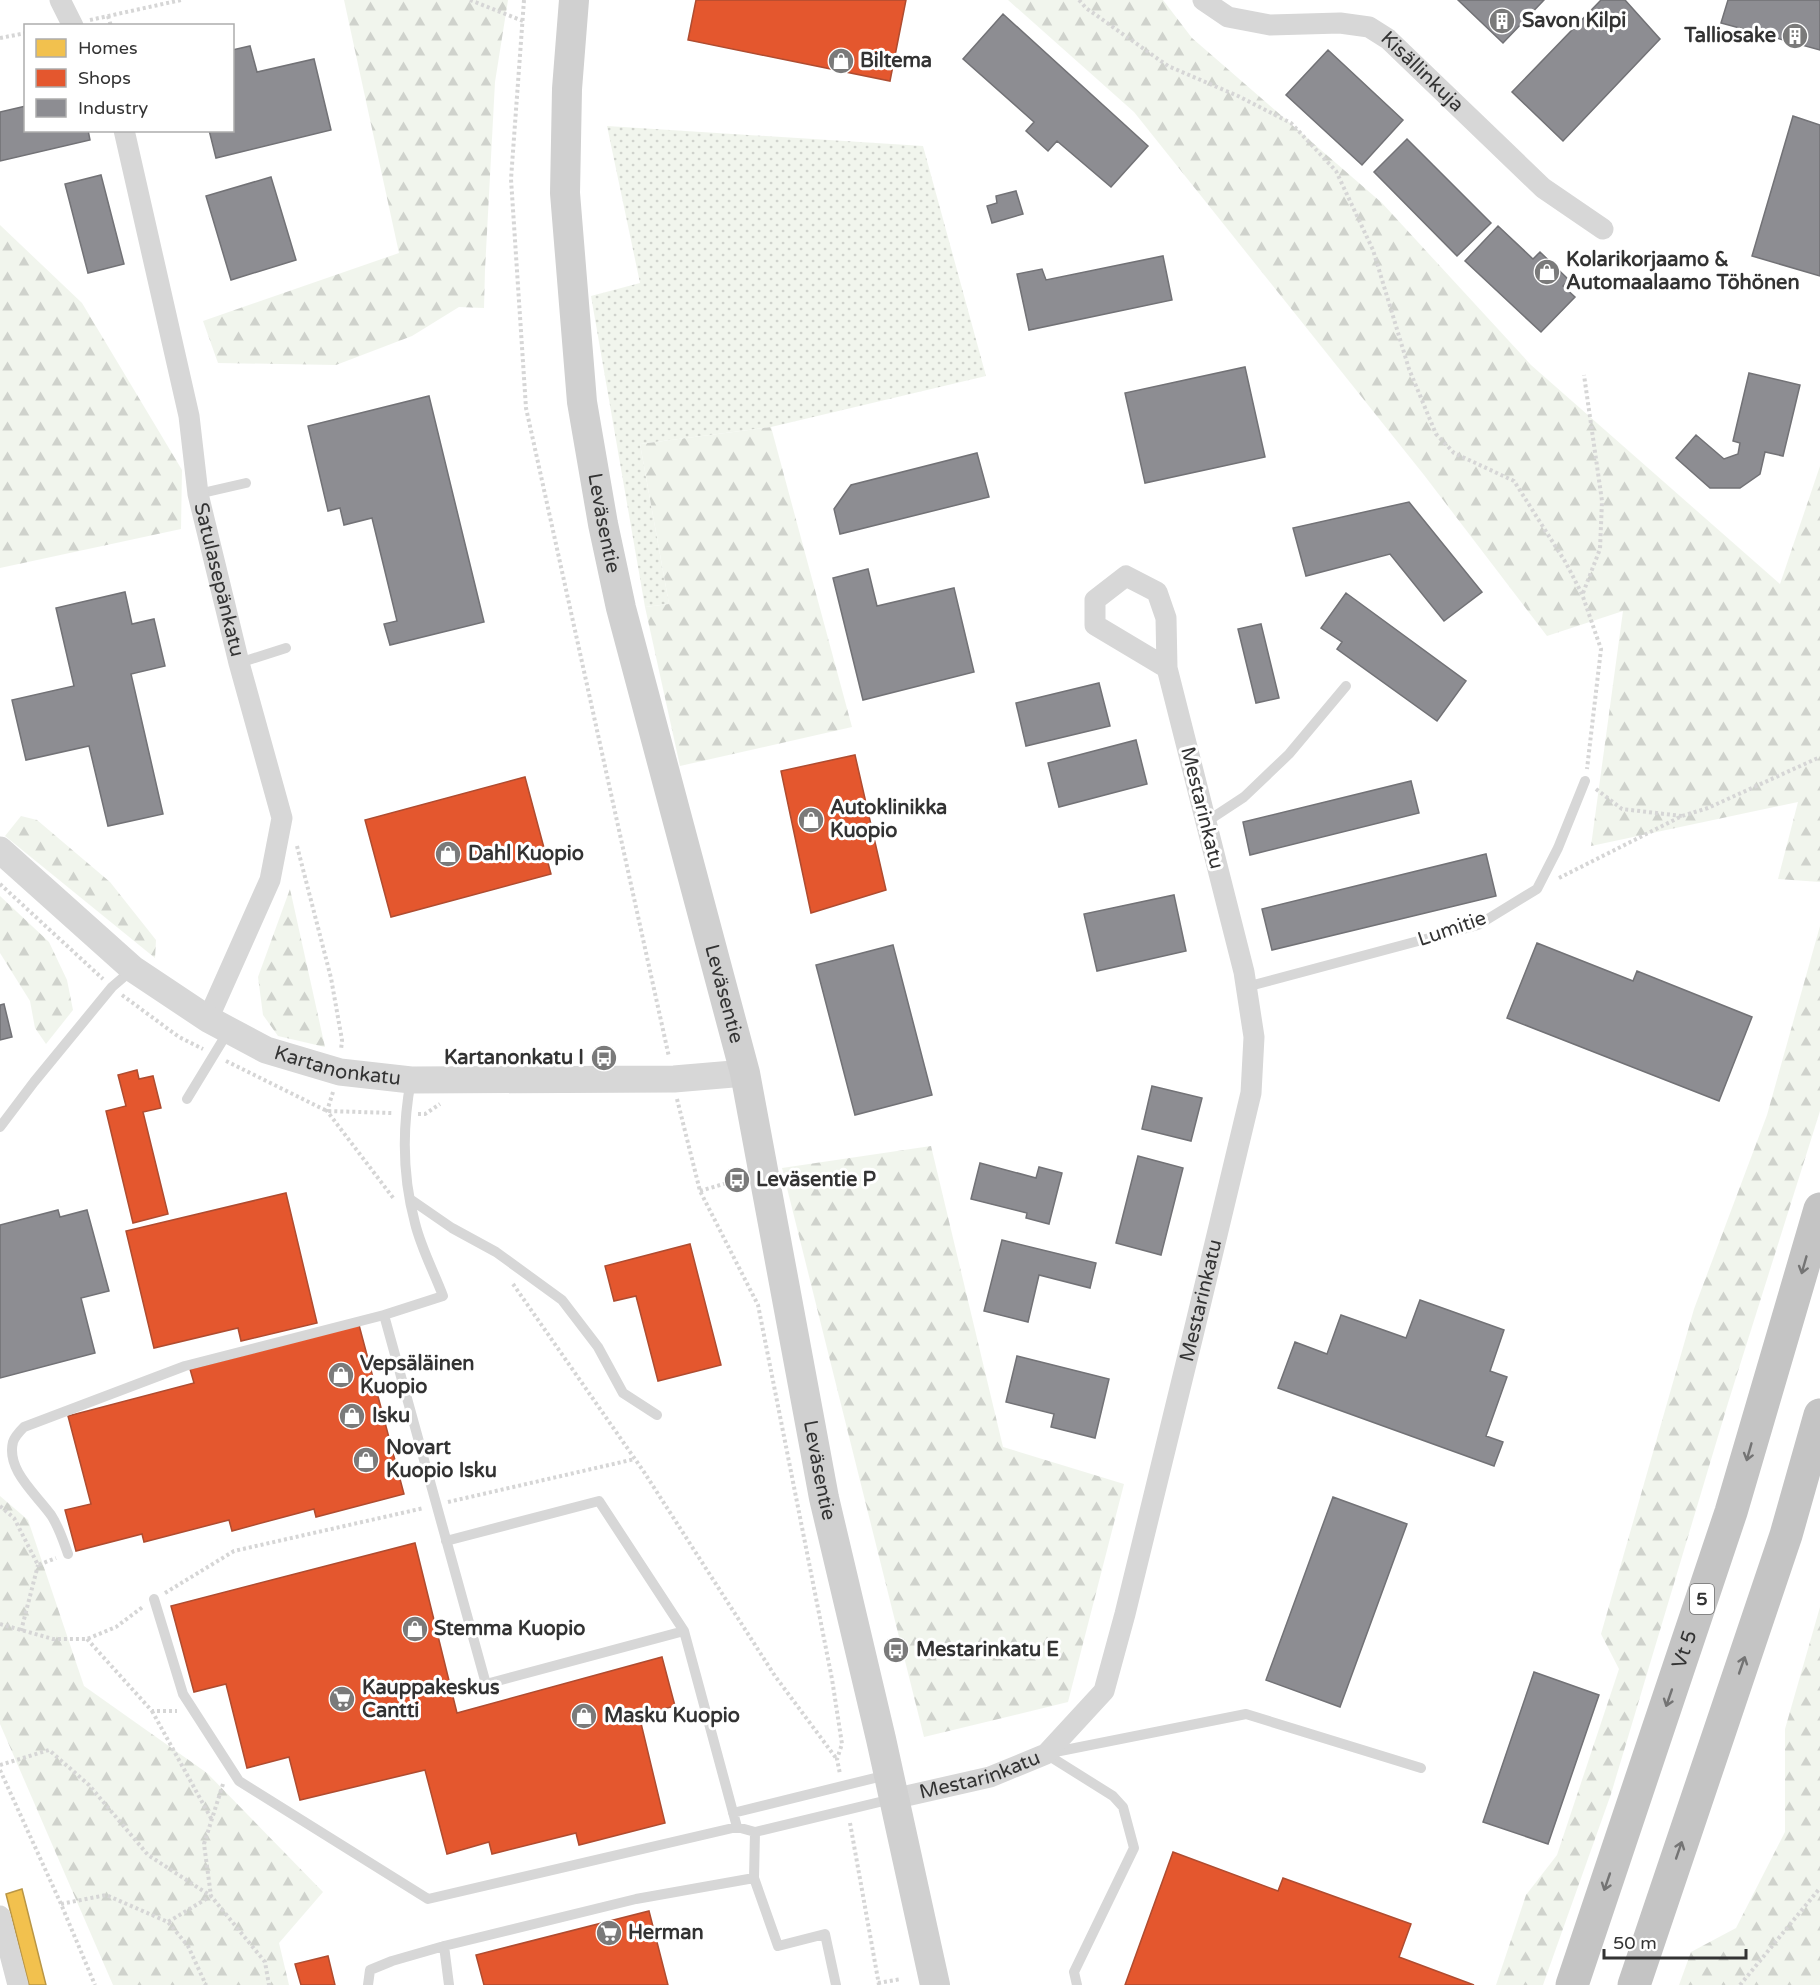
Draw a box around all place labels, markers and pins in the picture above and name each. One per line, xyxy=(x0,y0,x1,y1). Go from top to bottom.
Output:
building icon: Savon Kilpi xyxy=(1487,6,1517,36)
place label: Savon Kilpi xyxy=(1522,9,1626,33)
building icon: Talliosake xyxy=(1780,21,1810,51)
place label: Talliosake xyxy=(1683,24,1776,48)
shop icon: Biltema xyxy=(826,46,856,76)
place label: Biltema xyxy=(860,49,932,73)
place label: Kolarikorjaamo & Automaalaamo Töhönen xyxy=(1566,248,1800,295)
shop icon: Kolarikorjaamo & Automaalaamo Töhönen xyxy=(1532,257,1562,287)
place label: Autoklinikka Kuopio xyxy=(830,796,947,843)
shop icon: Autoklinikka Kuopio xyxy=(796,805,826,835)
shop icon: Dahl Kuopio xyxy=(433,839,463,869)
place label: Dahl Kuopio xyxy=(468,842,584,866)
bus stop icon: Kartanonkatu I xyxy=(589,1043,619,1073)
place label: Kartanonkatu I xyxy=(444,1046,584,1070)
bus stop icon: Leväsentie P xyxy=(722,1165,752,1195)
place label: Leväsentie P xyxy=(756,1168,876,1192)
place label: Vepsäläinen Kuopio xyxy=(360,1352,474,1399)
shop icon: Vepsäläinen Kuopio xyxy=(326,1360,356,1390)
shop icon: Isku xyxy=(337,1401,367,1431)
place label: Isku xyxy=(372,1404,410,1428)
place label: Novart Kuopio Isku xyxy=(386,1436,497,1483)
shop icon: Novart Kuopio Isku xyxy=(351,1445,381,1475)
shop icon: Stemma Kuopio xyxy=(400,1614,430,1644)
place label: Stemma Kuopio xyxy=(434,1617,585,1641)
bus stop icon: Mestarinkatu E xyxy=(881,1635,911,1665)
place label: Mestarinkatu E xyxy=(916,1638,1059,1662)
place label: Kauppakeskus Cantti xyxy=(362,1676,500,1723)
supermarket icon: Kauppakeskus Cantti xyxy=(327,1684,357,1714)
shop icon: Masku Kuopio xyxy=(569,1701,599,1731)
place label: Masku Kuopio xyxy=(604,1704,740,1728)
supermarket icon: Herman xyxy=(594,1918,624,1948)
place label: Herman xyxy=(628,1921,704,1945)

